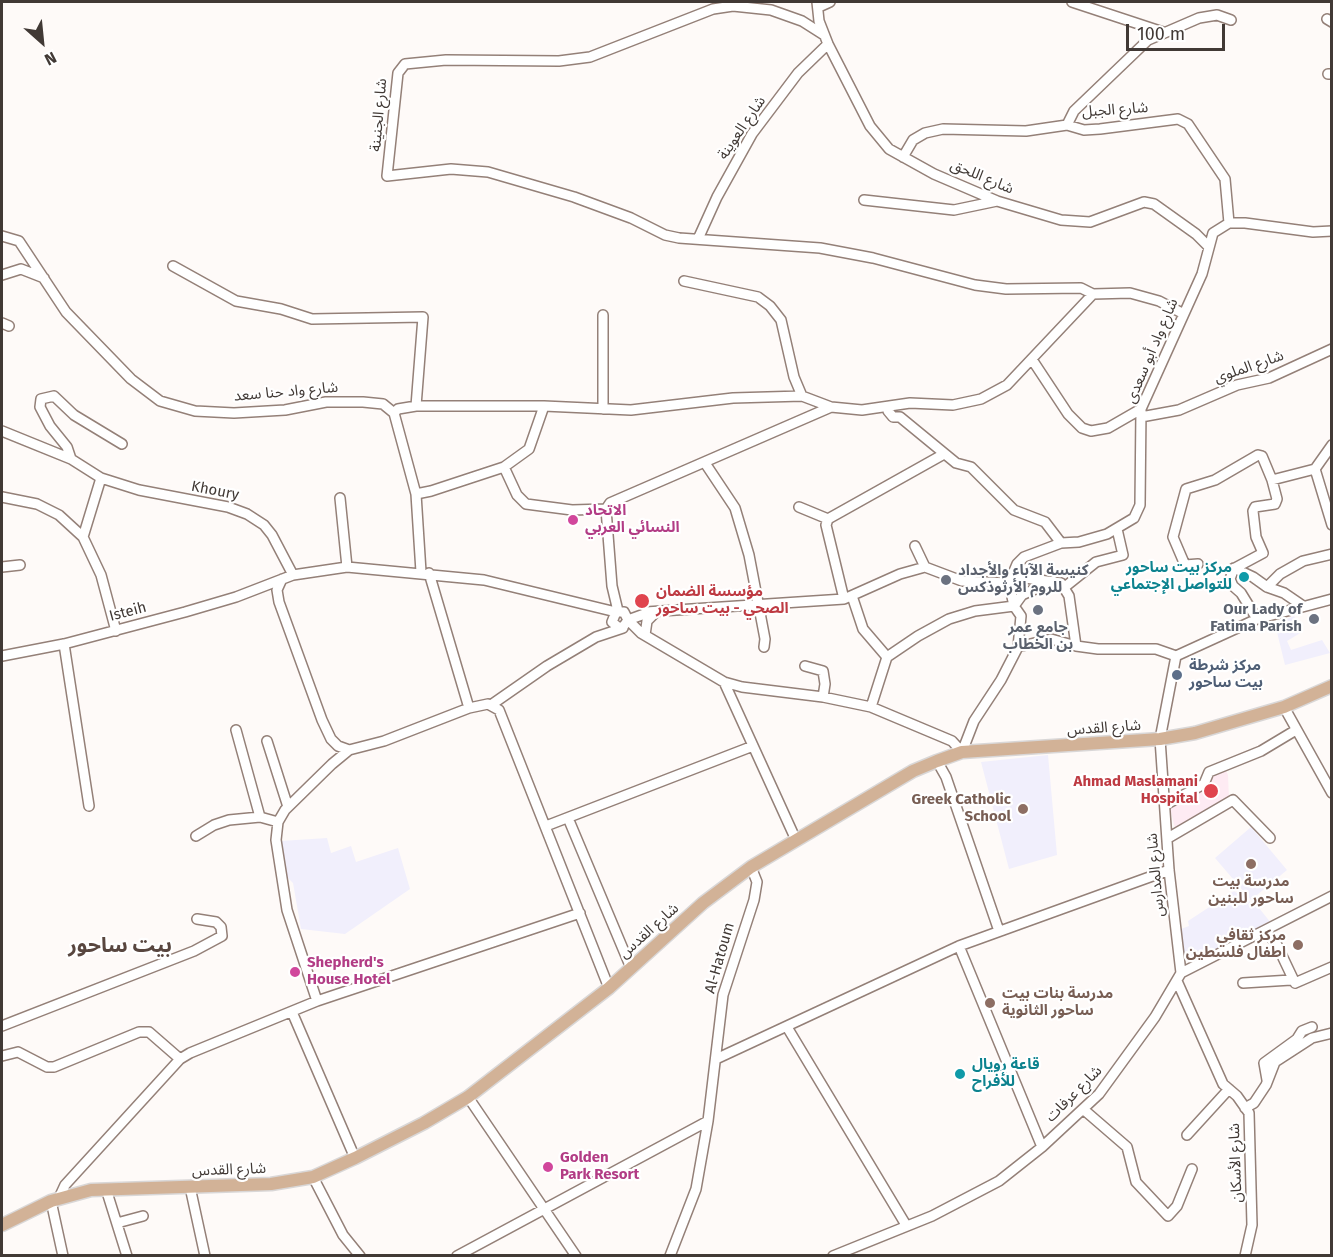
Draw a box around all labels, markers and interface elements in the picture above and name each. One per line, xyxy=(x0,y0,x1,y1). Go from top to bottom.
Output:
north arrow xyxy=(12,12,72,72)
scale bar xyxy=(1129,12,1228,50)
text: 100 m xyxy=(1137,23,1185,45)
text: N xyxy=(41,48,59,69)
street label: شارع الجنينة xyxy=(367,78,391,152)
street label: شارع العوينة xyxy=(714,93,770,163)
street label: شارع الجبل xyxy=(1081,99,1149,121)
street label: شارع اللحق xyxy=(948,156,1016,198)
street label: شارع واد أبو سعدى xyxy=(1122,296,1182,406)
street label: شارع الملوي xyxy=(1212,347,1286,387)
street label: شارع واد حنا سعد xyxy=(233,378,339,406)
street label: Khoury xyxy=(190,478,240,504)
place label: الاتحاد النسائي العربي xyxy=(585,502,680,537)
marker: الاتحاد النسائي العربي xyxy=(566,513,580,527)
place label: مركز بيت ساحور للتواصل الإجتماعي xyxy=(1111,559,1232,594)
place label: كنيسة الآباء والأجداد للروم الأرثوذكس xyxy=(958,562,1088,597)
marker: مركز بيت ساحور للتواصل الإجتماعي xyxy=(1237,570,1251,584)
marker: كنيسة الآباء والأجداد للروم الأرثوذكس xyxy=(939,573,953,587)
place label: مؤسسة الضمان الصحي - بيت ساحور xyxy=(656,583,789,618)
marker: مؤسسة الضمان الصحي - بيت ساحور xyxy=(633,592,651,610)
street label: Isteih xyxy=(107,598,149,626)
place label: Our Lady of Fatima Parish xyxy=(1210,601,1302,636)
marker: جامع عمر بن الخطاب xyxy=(1031,603,1045,617)
marker: Our Lady of Fatima Parish xyxy=(1307,612,1321,626)
place label: جامع عمر بن الخطاب xyxy=(1003,619,1073,654)
place label: مركز شرطة بيت ساحور xyxy=(1189,657,1263,692)
marker: مركز شرطة بيت ساحور xyxy=(1170,668,1184,682)
street label: شارع القدس xyxy=(1066,716,1142,740)
place label: Ahmad Maslamani Hospital xyxy=(1074,773,1198,808)
marker: Ahmad Maslamani Hospital xyxy=(1202,782,1220,800)
place label: Greek Catholic School xyxy=(912,791,1011,826)
marker: Greek Catholic School xyxy=(1016,802,1030,816)
street label: شارع المدارس xyxy=(1143,832,1169,918)
marker: مدرسة بيت ساحور للبنين xyxy=(1244,857,1258,871)
place label: مدرسة بيت ساحور للبنين xyxy=(1208,873,1294,908)
street label: شارع القدس xyxy=(615,899,683,963)
street label: Al-Hatoum xyxy=(701,921,739,995)
place label: مركز ثقافي اطفال فلسطين xyxy=(1186,927,1286,962)
district label: بيت ساحور xyxy=(68,933,172,959)
marker: مركز ثقافي اطفال فلسطين xyxy=(1291,938,1305,952)
place label: Shepherd's House Hotel xyxy=(307,954,390,989)
marker: Shepherd's House Hotel xyxy=(288,965,302,979)
place label: مدرسة بنات بيت ساحور الثانوية xyxy=(1002,985,1113,1020)
marker: مدرسة بنات بيت ساحور الثانوية xyxy=(983,996,997,1010)
place label: قاعة رويال للأفراح xyxy=(972,1056,1039,1091)
street label: شارع عرفات xyxy=(1042,1062,1106,1126)
marker: قاعة رويال للأفراح xyxy=(953,1067,967,1081)
street label: شارع الأسكان xyxy=(1226,1123,1246,1203)
place label: Golden Park Resort xyxy=(560,1149,639,1184)
street label: شارع القدس xyxy=(192,1160,266,1180)
marker: Golden Park Resort xyxy=(541,1160,555,1174)

